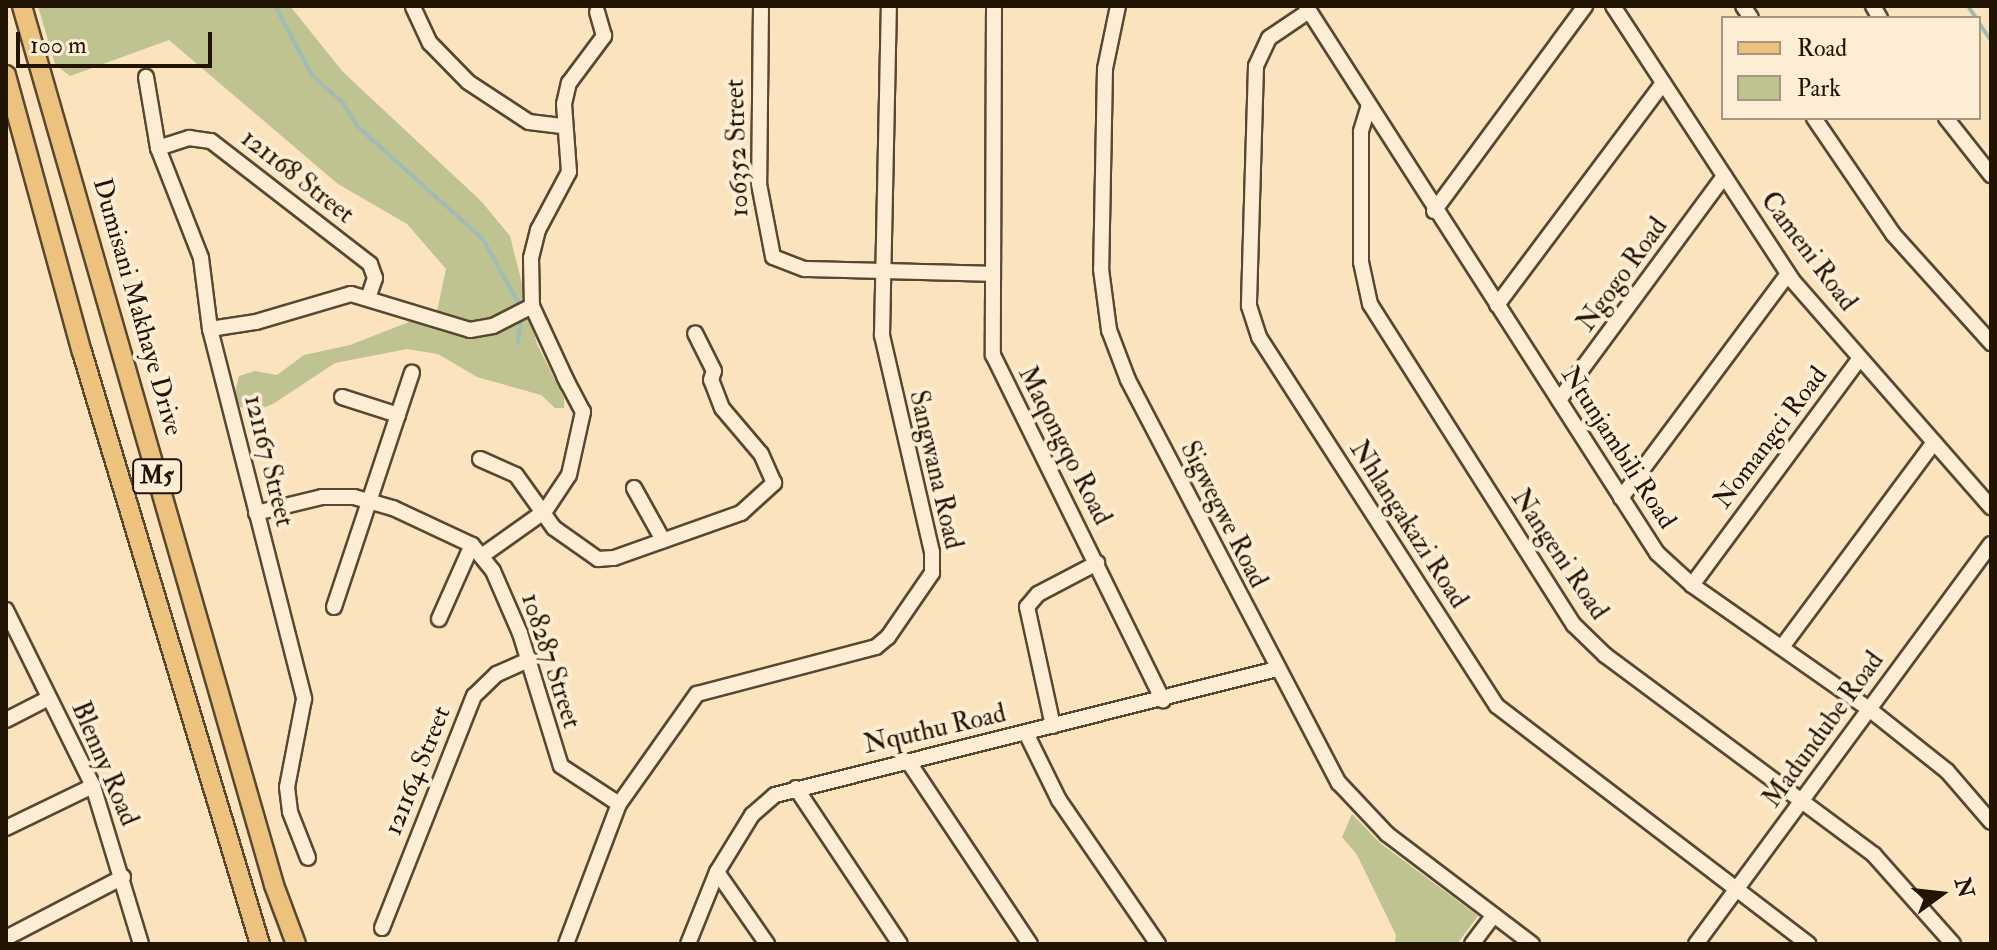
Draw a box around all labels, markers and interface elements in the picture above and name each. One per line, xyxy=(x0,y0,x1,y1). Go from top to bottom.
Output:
scale bar xyxy=(20,16,216,66)
legend xyxy=(1721,16,1981,120)
text: 100 m xyxy=(30,30,87,61)
text: Road xyxy=(1797,33,1847,64)
text: Park xyxy=(1797,73,1841,104)
street label: 106352 Street xyxy=(720,78,756,218)
street label: 121168 Street xyxy=(234,123,360,231)
street label: Dumisani Makhaye Drive xyxy=(85,175,189,439)
street label: Cameni Road xyxy=(1753,186,1863,318)
street label: Ngogo Road xyxy=(1571,212,1675,338)
street label: Maqongqo Road xyxy=(1011,361,1117,531)
street label: Ntunjambili Road xyxy=(1554,361,1682,535)
street label: Nomangci Road xyxy=(1708,361,1834,515)
street label: Sangwana Road xyxy=(902,388,968,552)
street label: 121167 Street xyxy=(237,392,299,530)
street label: Nhlangakazi Road xyxy=(1342,435,1474,615)
street label: Sigwegwe Road xyxy=(1173,437,1273,593)
road number: M5 xyxy=(131,456,183,496)
street label: Nangeni Road xyxy=(1504,484,1614,626)
street label: 108287 Street xyxy=(514,590,586,732)
street label: Madundube Road xyxy=(1757,646,1891,814)
street label: Blenny Road xyxy=(64,697,144,831)
street label: Nquthu Road xyxy=(861,699,1009,761)
street label: 121164 Street xyxy=(378,702,458,840)
north arrow xyxy=(1901,854,1981,934)
text: N xyxy=(1948,875,1980,901)

